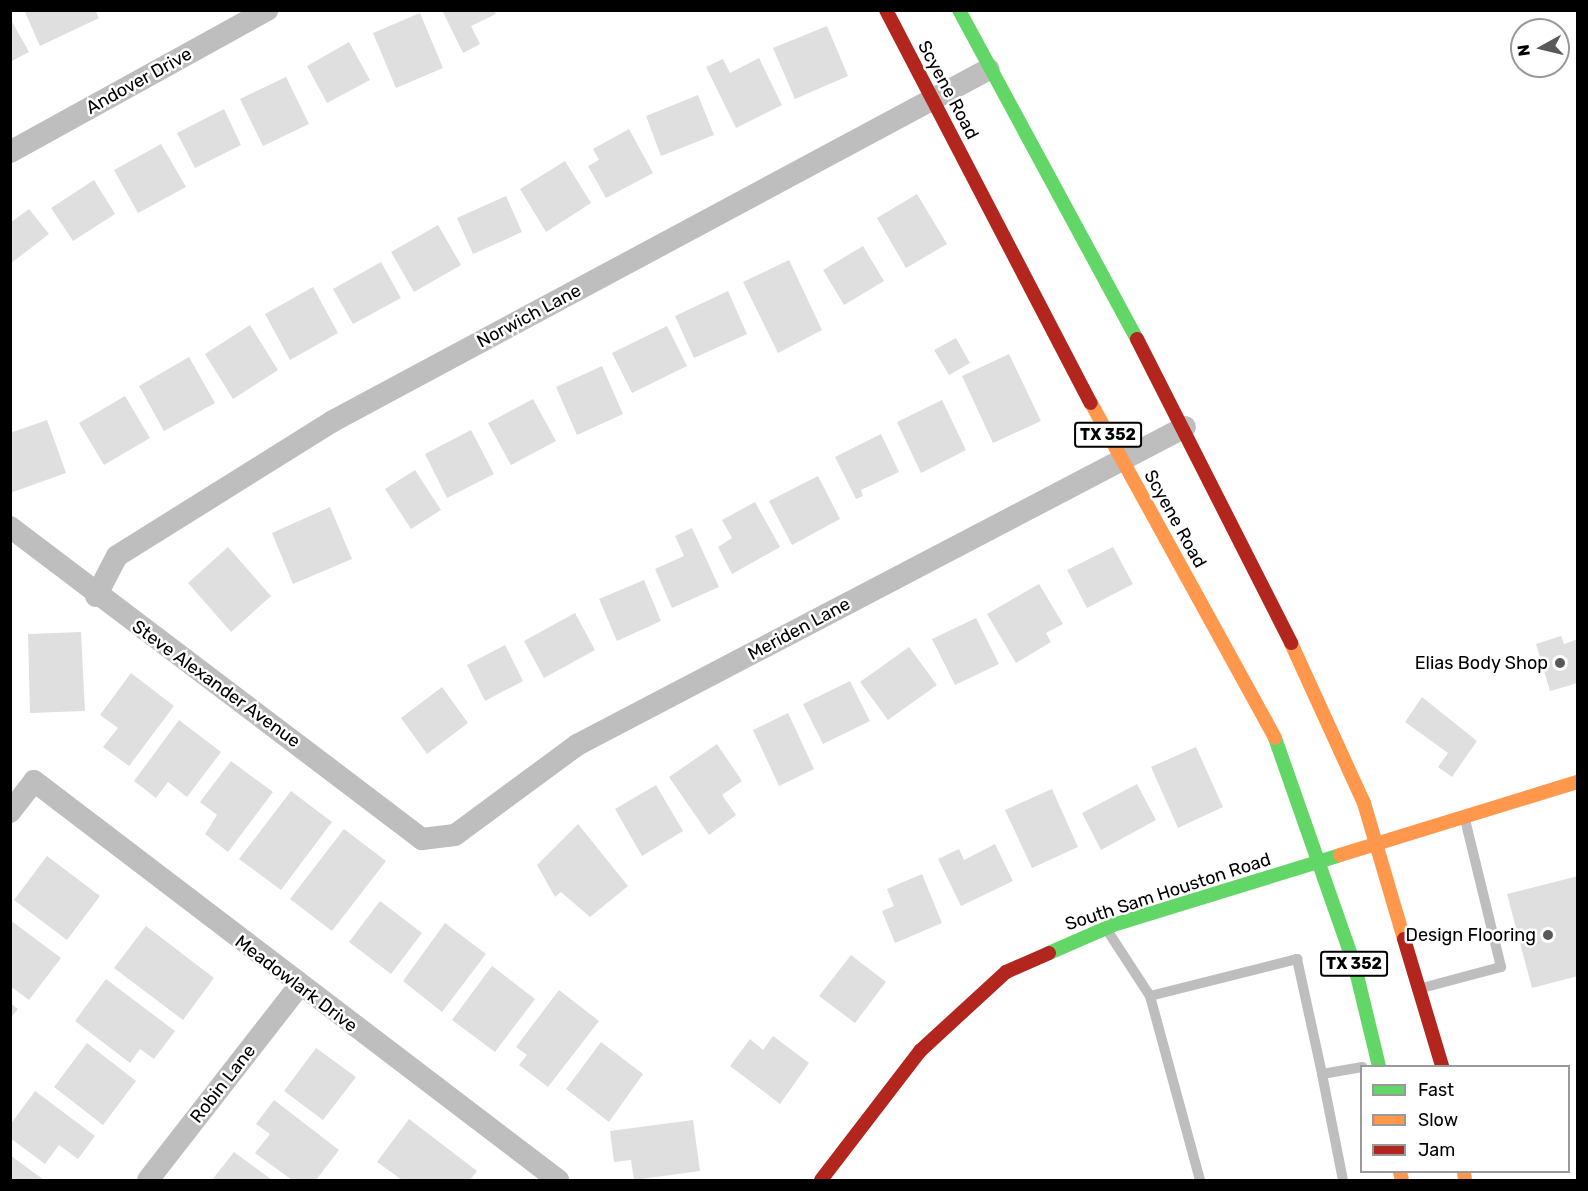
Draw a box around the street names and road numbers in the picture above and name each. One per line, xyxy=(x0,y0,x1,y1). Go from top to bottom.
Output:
street label: Scyene Road xyxy=(913,37,983,143)
street label: Andover Drive xyxy=(82,43,196,119)
street label: Norwich Lane xyxy=(473,280,585,352)
road number: TX 352 xyxy=(1074,422,1142,448)
street label: Scyene Road xyxy=(1139,466,1211,572)
street label: Meriden Lane xyxy=(744,593,854,665)
street label: Steve Alexander Avenue xyxy=(127,615,305,753)
street label: South Sam Houston Road xyxy=(1062,849,1274,935)
street label: Meadowlark Drive xyxy=(231,931,361,1037)
road number: TX 352 xyxy=(1320,951,1388,977)
street label: Robin Lane xyxy=(186,1041,260,1127)

